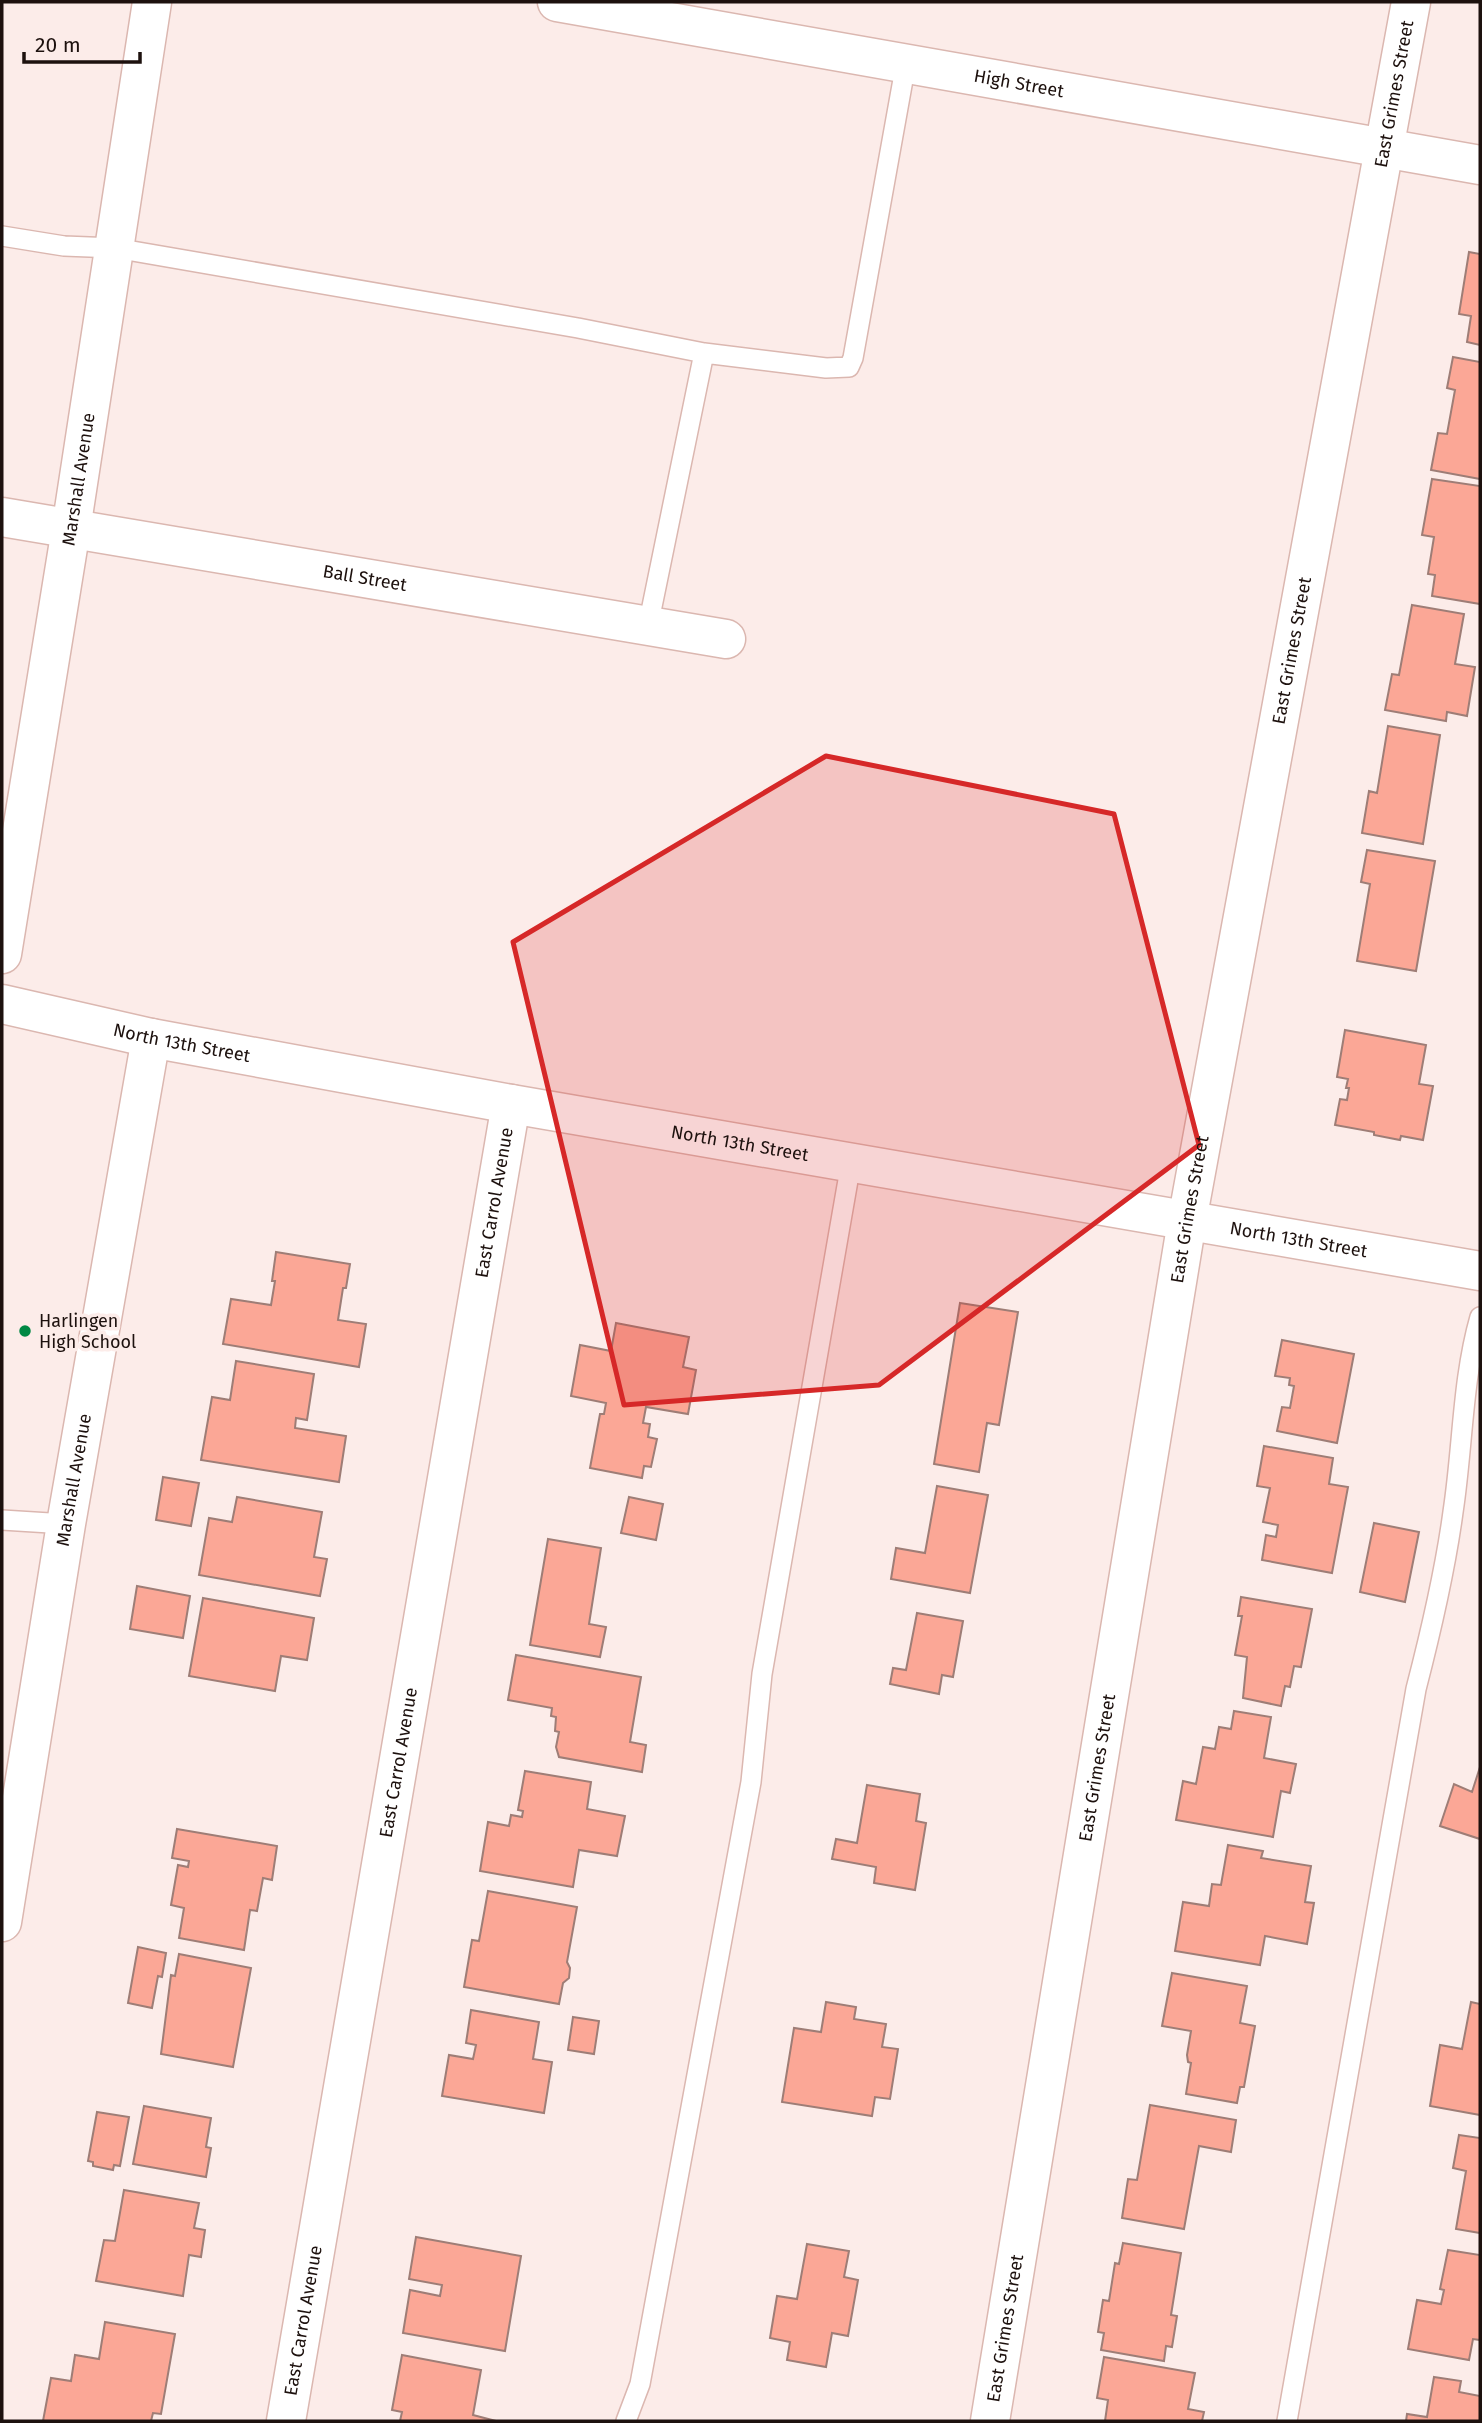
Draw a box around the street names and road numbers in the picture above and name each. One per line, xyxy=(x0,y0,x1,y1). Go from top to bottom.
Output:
street label: East Grimes Street xyxy=(1370,18,1419,169)
street label: High Street xyxy=(972,65,1066,102)
street label: Marshall Avenue xyxy=(57,411,100,547)
street label: Ball Street xyxy=(321,560,409,596)
street label: East Grimes Street xyxy=(1267,575,1316,726)
street label: North 13th Street xyxy=(111,1019,253,1067)
street label: North 13th Street xyxy=(669,1121,811,1166)
street label: East Carrol Avenue xyxy=(470,1126,518,1280)
street label: East Grimes Street xyxy=(1166,1133,1214,1285)
street label: North 13th Street xyxy=(1228,1217,1369,1262)
street label: Marshall Avenue xyxy=(52,1412,96,1548)
street label: East Carrol Avenue xyxy=(375,1686,422,1839)
street label: East Grimes Street xyxy=(1074,1692,1120,1843)
street label: East Carrol Avenue xyxy=(280,2244,327,2397)
street label: East Grimes Street xyxy=(982,2252,1028,2404)

